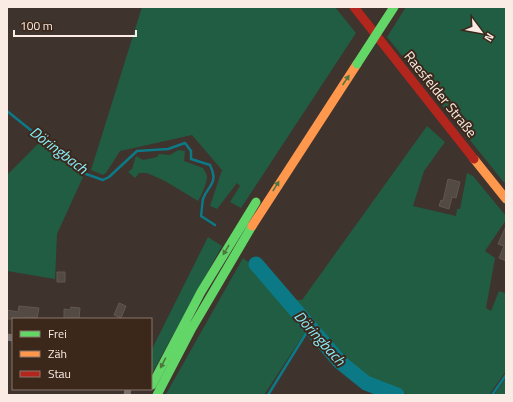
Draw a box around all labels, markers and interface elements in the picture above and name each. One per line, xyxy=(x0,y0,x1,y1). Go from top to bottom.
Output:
scale bar xyxy=(14,12,136,38)
north arrow xyxy=(461,12,501,52)
text: 100 m xyxy=(20,16,53,35)
text: N xyxy=(481,30,498,45)
street label: Raesfelder Straße xyxy=(400,46,482,142)
one-way arrow xyxy=(342,75,350,85)
water label: Döringbach xyxy=(25,121,93,180)
one-way arrow xyxy=(273,180,280,192)
one-way arrow xyxy=(223,244,230,256)
water label: Döringbach xyxy=(289,305,351,371)
legend xyxy=(12,318,152,390)
text: Frei xyxy=(48,324,67,343)
text: Zäh xyxy=(48,344,67,363)
one-way arrow xyxy=(160,358,166,369)
text: Stau xyxy=(48,364,71,383)

